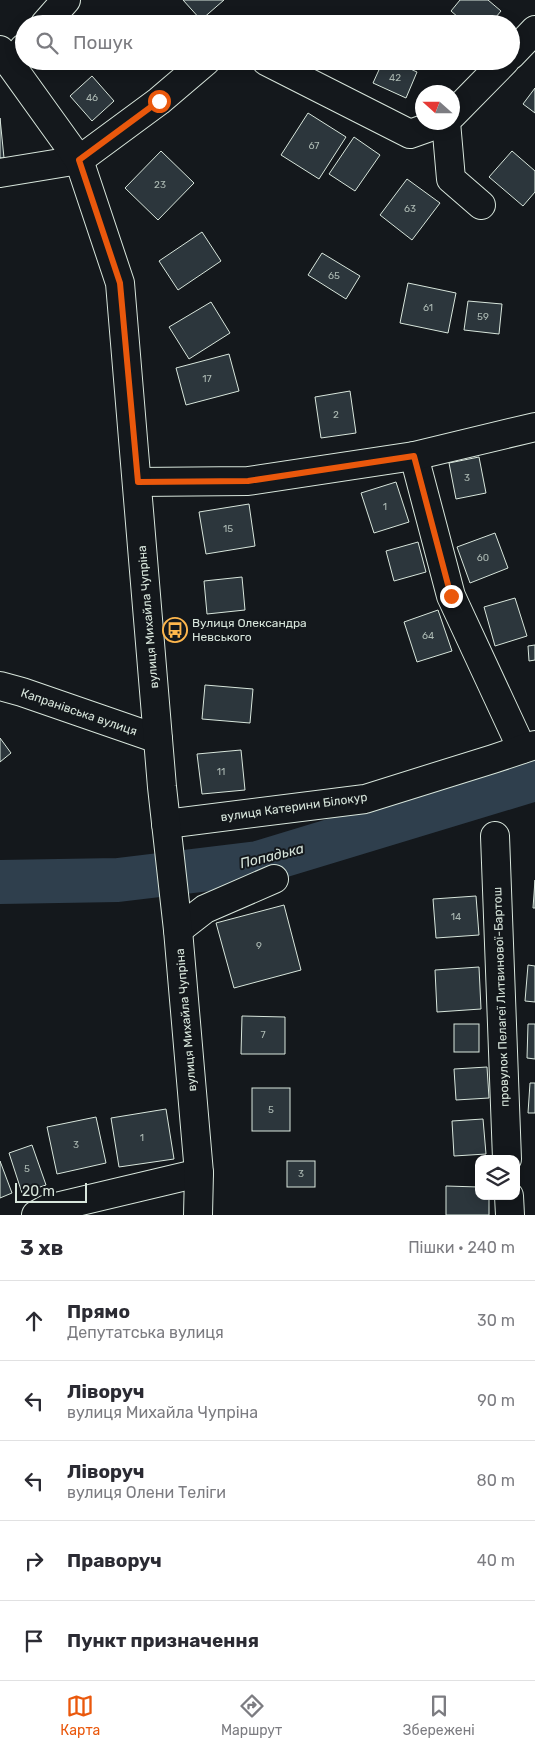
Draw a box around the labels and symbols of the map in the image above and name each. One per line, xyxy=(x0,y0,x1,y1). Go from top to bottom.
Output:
house number: 42 xyxy=(389,72,401,84)
north arrow xyxy=(415,85,460,130)
route start xyxy=(148,90,171,113)
house number: 46 xyxy=(86,92,98,104)
house number: 67 xyxy=(309,140,319,152)
house number: 23 xyxy=(154,179,166,191)
house number: 63 xyxy=(404,203,416,215)
house number: 65 xyxy=(328,270,340,282)
house number: 61 xyxy=(423,302,433,314)
house number: 59 xyxy=(477,311,489,323)
house number: 17 xyxy=(202,373,212,385)
house number: 2 xyxy=(333,409,339,421)
house number: 3 xyxy=(464,472,470,484)
house number: 1 xyxy=(383,501,387,513)
house number: 15 xyxy=(223,523,233,535)
street label: вулиця Михайла Чупріна xyxy=(135,545,161,689)
house number: 60 xyxy=(477,552,489,564)
route end xyxy=(440,585,463,608)
place label: Вулиця Олександра Невського xyxy=(192,616,307,644)
bus stop icon: Вулиця Олександра Невського xyxy=(162,617,188,643)
house number: 64 xyxy=(422,630,434,642)
street label: Капранівська вулиця xyxy=(19,686,139,738)
house number: 11 xyxy=(217,766,225,778)
street label: вулиця Катерини Білокур xyxy=(220,790,368,824)
water label: Попадька xyxy=(238,840,306,872)
street label: провулок Пелагеї Литвинової-Бартош xyxy=(490,887,512,1107)
house number: 14 xyxy=(451,911,461,923)
house number: 9 xyxy=(256,940,262,952)
street label: вулиця Михайла Чупріна xyxy=(173,948,199,1092)
house number: 7 xyxy=(260,1029,266,1041)
house number: 5 xyxy=(268,1104,274,1116)
house number: 1 xyxy=(140,1132,144,1144)
house number: 3 xyxy=(73,1139,79,1151)
house number: 5 xyxy=(24,1163,30,1175)
house number: 3 xyxy=(298,1168,304,1180)
scale bar xyxy=(15,1180,88,1203)

